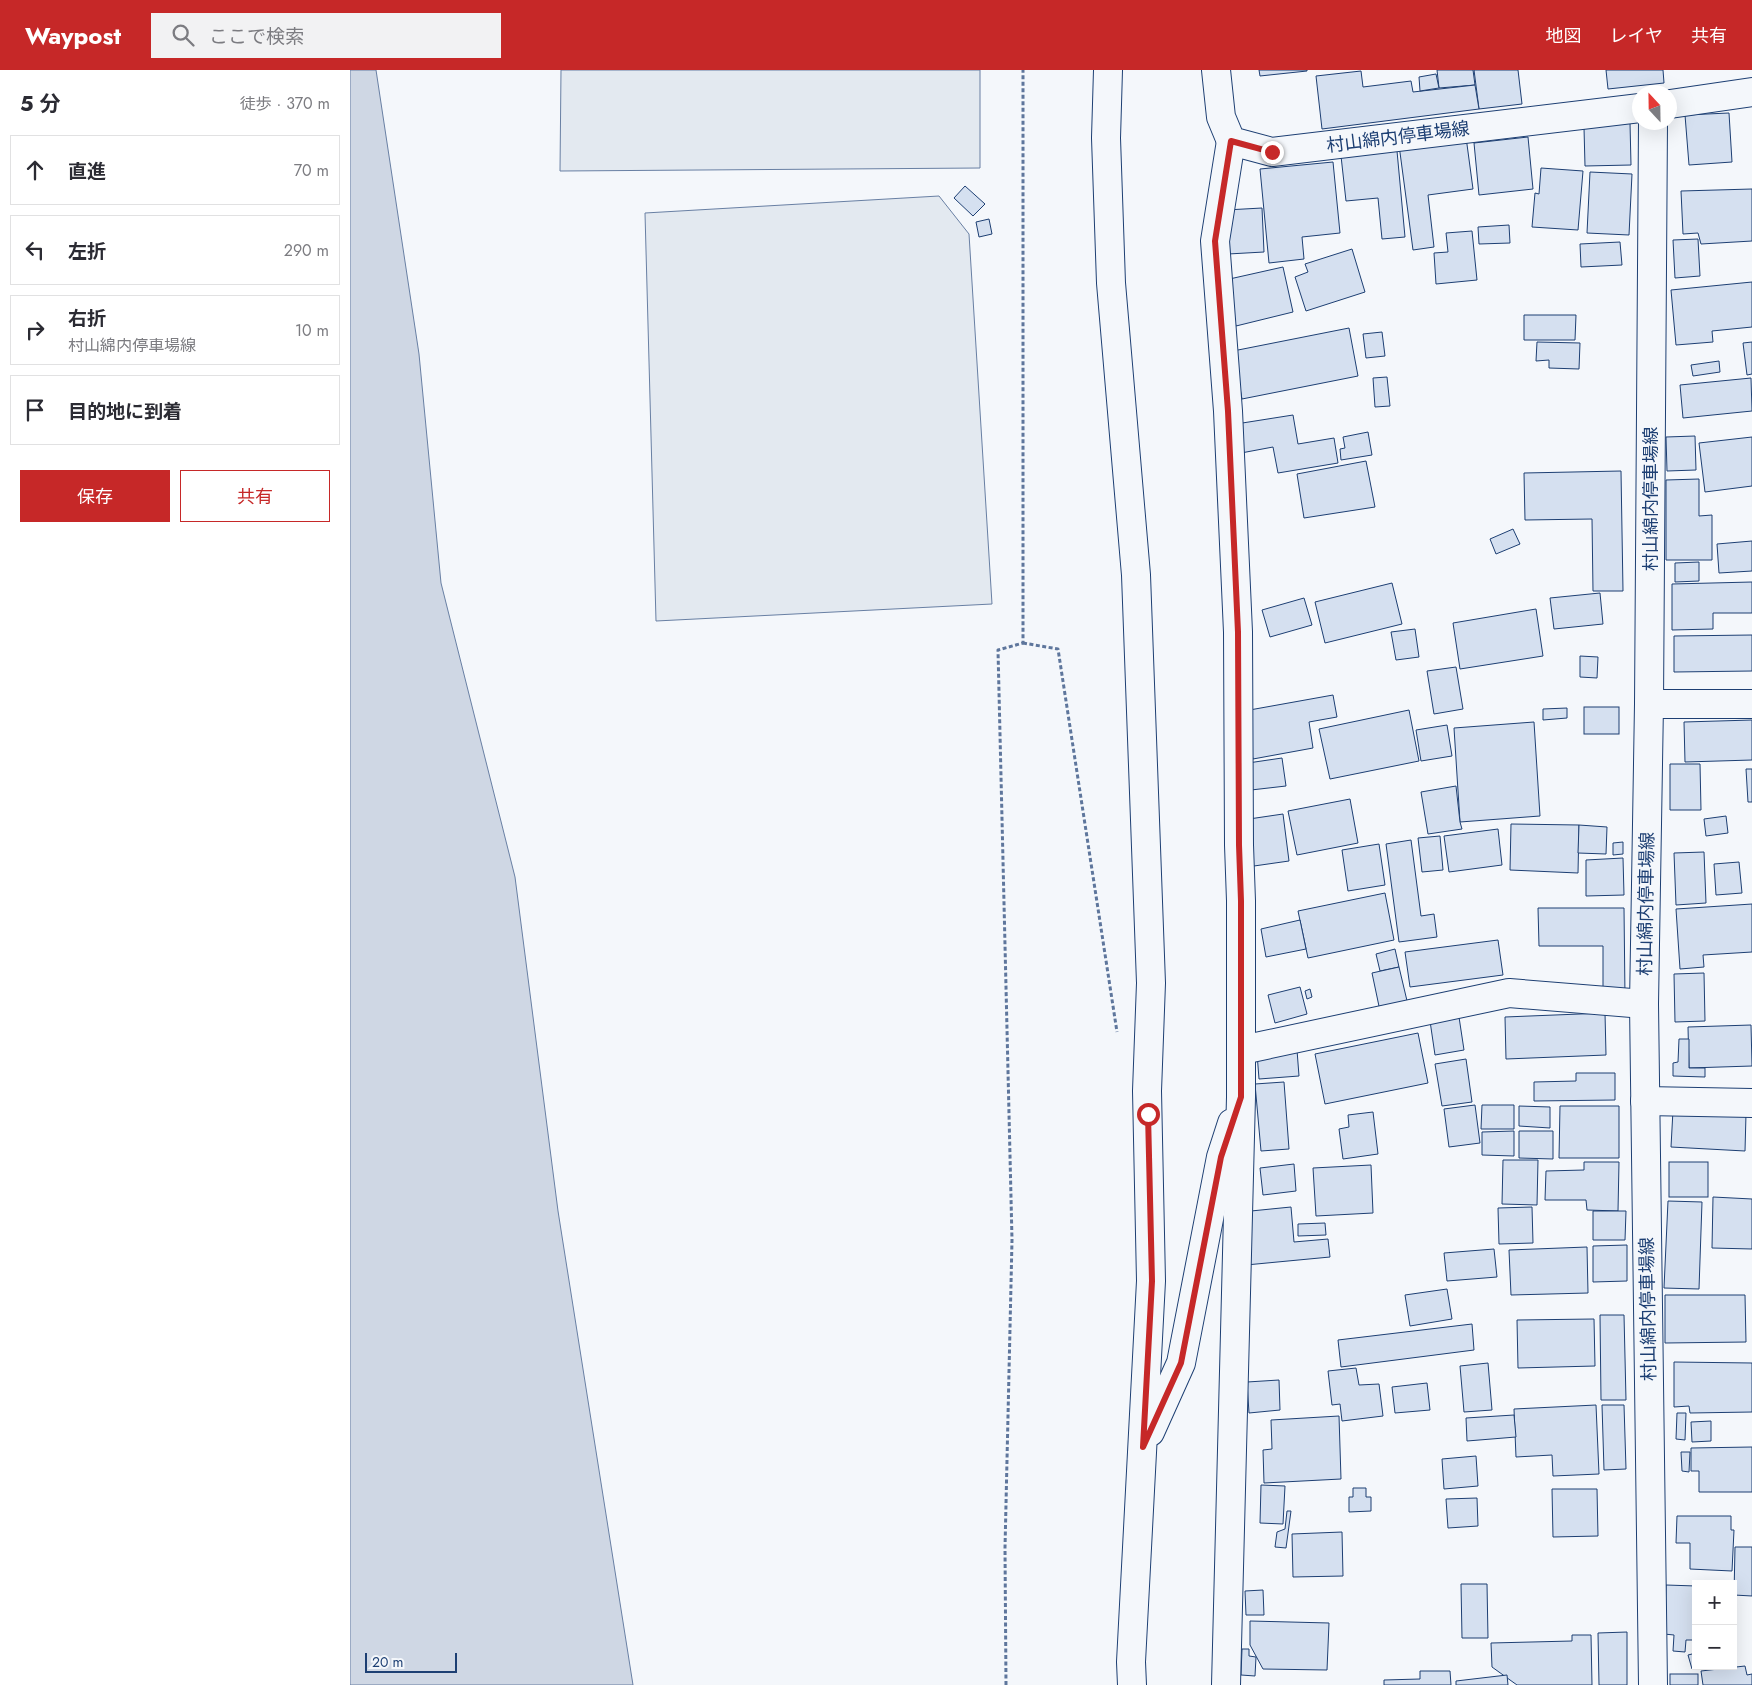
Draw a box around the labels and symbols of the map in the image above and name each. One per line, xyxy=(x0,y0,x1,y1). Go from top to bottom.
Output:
north arrow xyxy=(1632,85,1677,130)
street label: 村山綿内停車場線 xyxy=(1325,115,1471,159)
route end xyxy=(1261,141,1284,164)
street label: 村山綿内停車場線 xyxy=(1638,427,1664,571)
street label: 村山綿内停車場線 xyxy=(1632,832,1660,976)
route start xyxy=(1137,1103,1160,1126)
street label: 村山綿内停車場線 xyxy=(1634,1237,1662,1381)
scale bar xyxy=(365,1650,458,1673)

